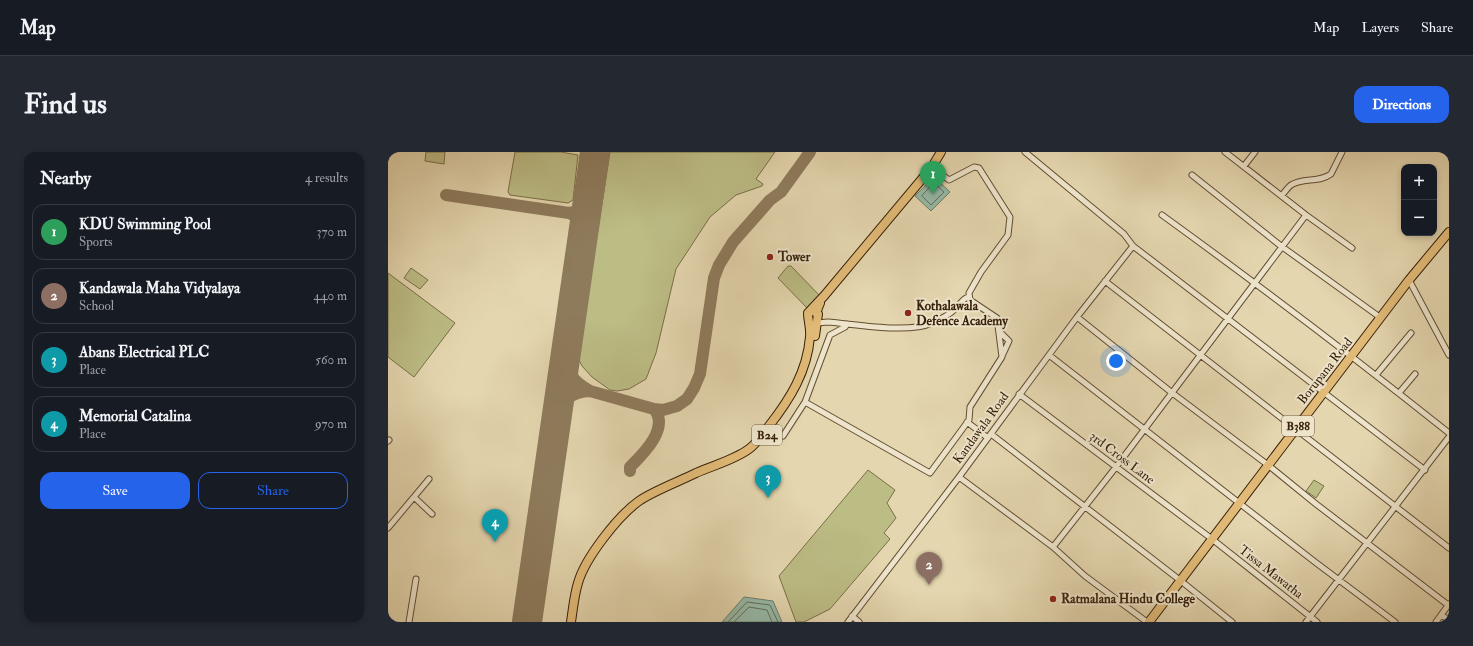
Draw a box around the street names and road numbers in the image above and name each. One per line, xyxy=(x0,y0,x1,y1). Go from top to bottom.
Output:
street label: Borupana Road xyxy=(1294,334,1357,408)
street label: Kandawala Road xyxy=(950,389,1013,467)
road number: B388 xyxy=(1282,416,1314,436)
road number: B24 xyxy=(752,425,782,445)
street label: 3rd Cross Lane xyxy=(1086,428,1158,488)
street label: Tissa Mawatha xyxy=(1236,542,1307,603)

